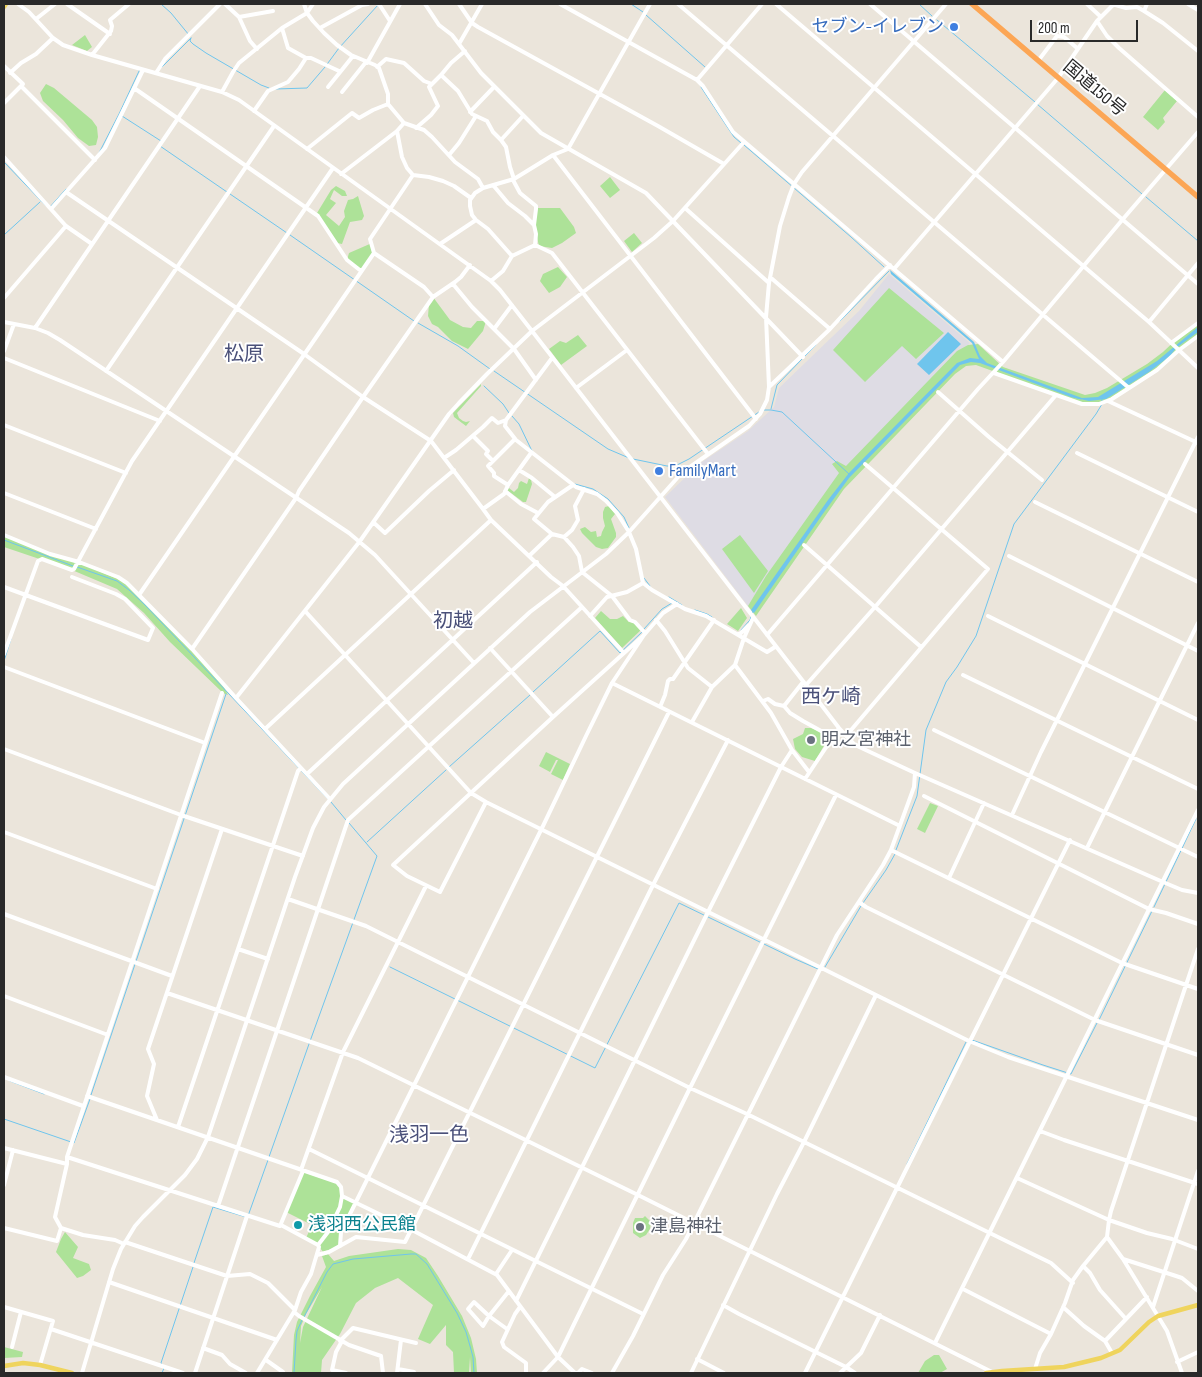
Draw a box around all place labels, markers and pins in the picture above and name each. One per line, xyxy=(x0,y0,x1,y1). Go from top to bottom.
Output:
place label: セブン-イレブン xyxy=(811,16,944,38)
marker: セブン-イレブン xyxy=(948,21,960,33)
place label: FamilyMart xyxy=(669,460,736,482)
marker: FamilyMart xyxy=(653,465,665,477)
place label: 明之宮神社 xyxy=(821,729,911,751)
marker: 明之宮神社 xyxy=(805,734,817,746)
place label: 浅羽西公民館 xyxy=(308,1214,416,1236)
place label: 津島神社 xyxy=(650,1216,722,1238)
marker: 浅羽西公民館 xyxy=(292,1219,304,1231)
marker: 津島神社 xyxy=(634,1221,646,1233)

